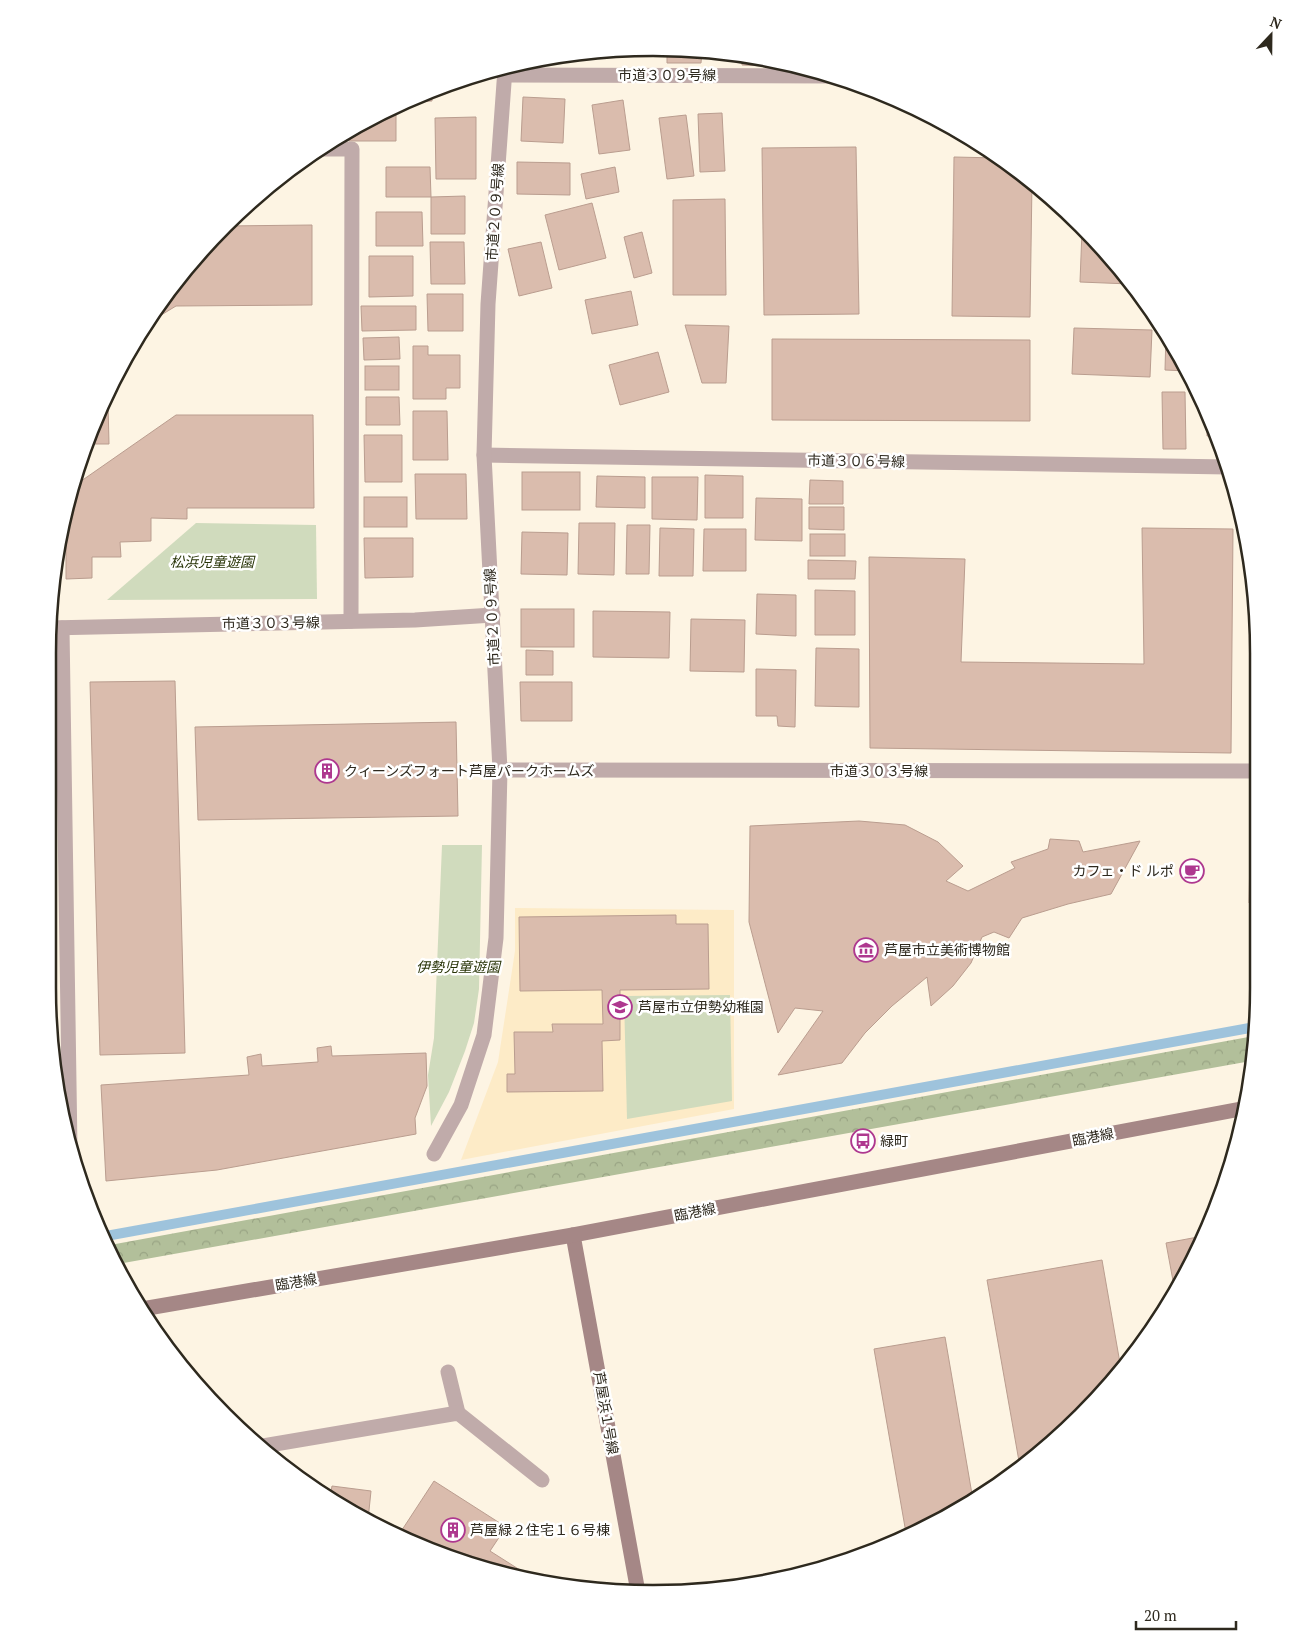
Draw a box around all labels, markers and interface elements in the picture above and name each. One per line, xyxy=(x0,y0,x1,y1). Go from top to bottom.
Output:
north arrow xyxy=(1246,10,1296,60)
text: N xyxy=(1268,12,1285,33)
street label: 市道３０９号線 xyxy=(618,65,716,84)
street label: 市道２０９号線 xyxy=(482,162,507,262)
street label: 市道３０６号線 xyxy=(807,450,905,471)
park label: 松浜児童遊園 xyxy=(170,552,256,571)
street label: 市道２０９号線 xyxy=(479,568,504,666)
street label: 市道３０３号線 xyxy=(222,612,320,633)
building icon: クィーンズフォート芦屋パークホームズ xyxy=(314,758,340,784)
place label: クィーンズフォート芦屋パークホームズ xyxy=(344,761,595,780)
street label: 市道３０３号線 xyxy=(830,761,928,780)
cafe icon: カフェ・ド ルポ xyxy=(1179,858,1205,884)
place label: カフェ・ド ルポ xyxy=(1073,861,1174,880)
museum icon: 芦屋市立美術博物館 xyxy=(853,937,879,963)
place label: 芦屋市立美術博物館 xyxy=(884,940,1010,959)
park label: 伊勢児童遊園 xyxy=(416,957,502,976)
school or university icon: 芦屋市立伊勢幼稚園 xyxy=(607,994,633,1020)
place label: 芦屋市立伊勢幼稚園 xyxy=(638,997,764,1016)
street label: 臨港線 xyxy=(1070,1123,1115,1150)
bus stop icon: 緑町 xyxy=(850,1128,876,1154)
place label: 緑町 xyxy=(880,1131,908,1150)
street label: 臨港線 xyxy=(672,1198,717,1225)
street label: 臨港線 xyxy=(274,1269,318,1295)
street label: 芦屋浜１号線 xyxy=(590,1370,623,1456)
building icon: 芦屋緑２住宅１６号棟 xyxy=(440,1517,466,1543)
place label: 芦屋緑２住宅１６号棟 xyxy=(470,1520,610,1539)
scale bar xyxy=(1136,1598,1236,1630)
text: 20 m xyxy=(1144,1605,1177,1625)

